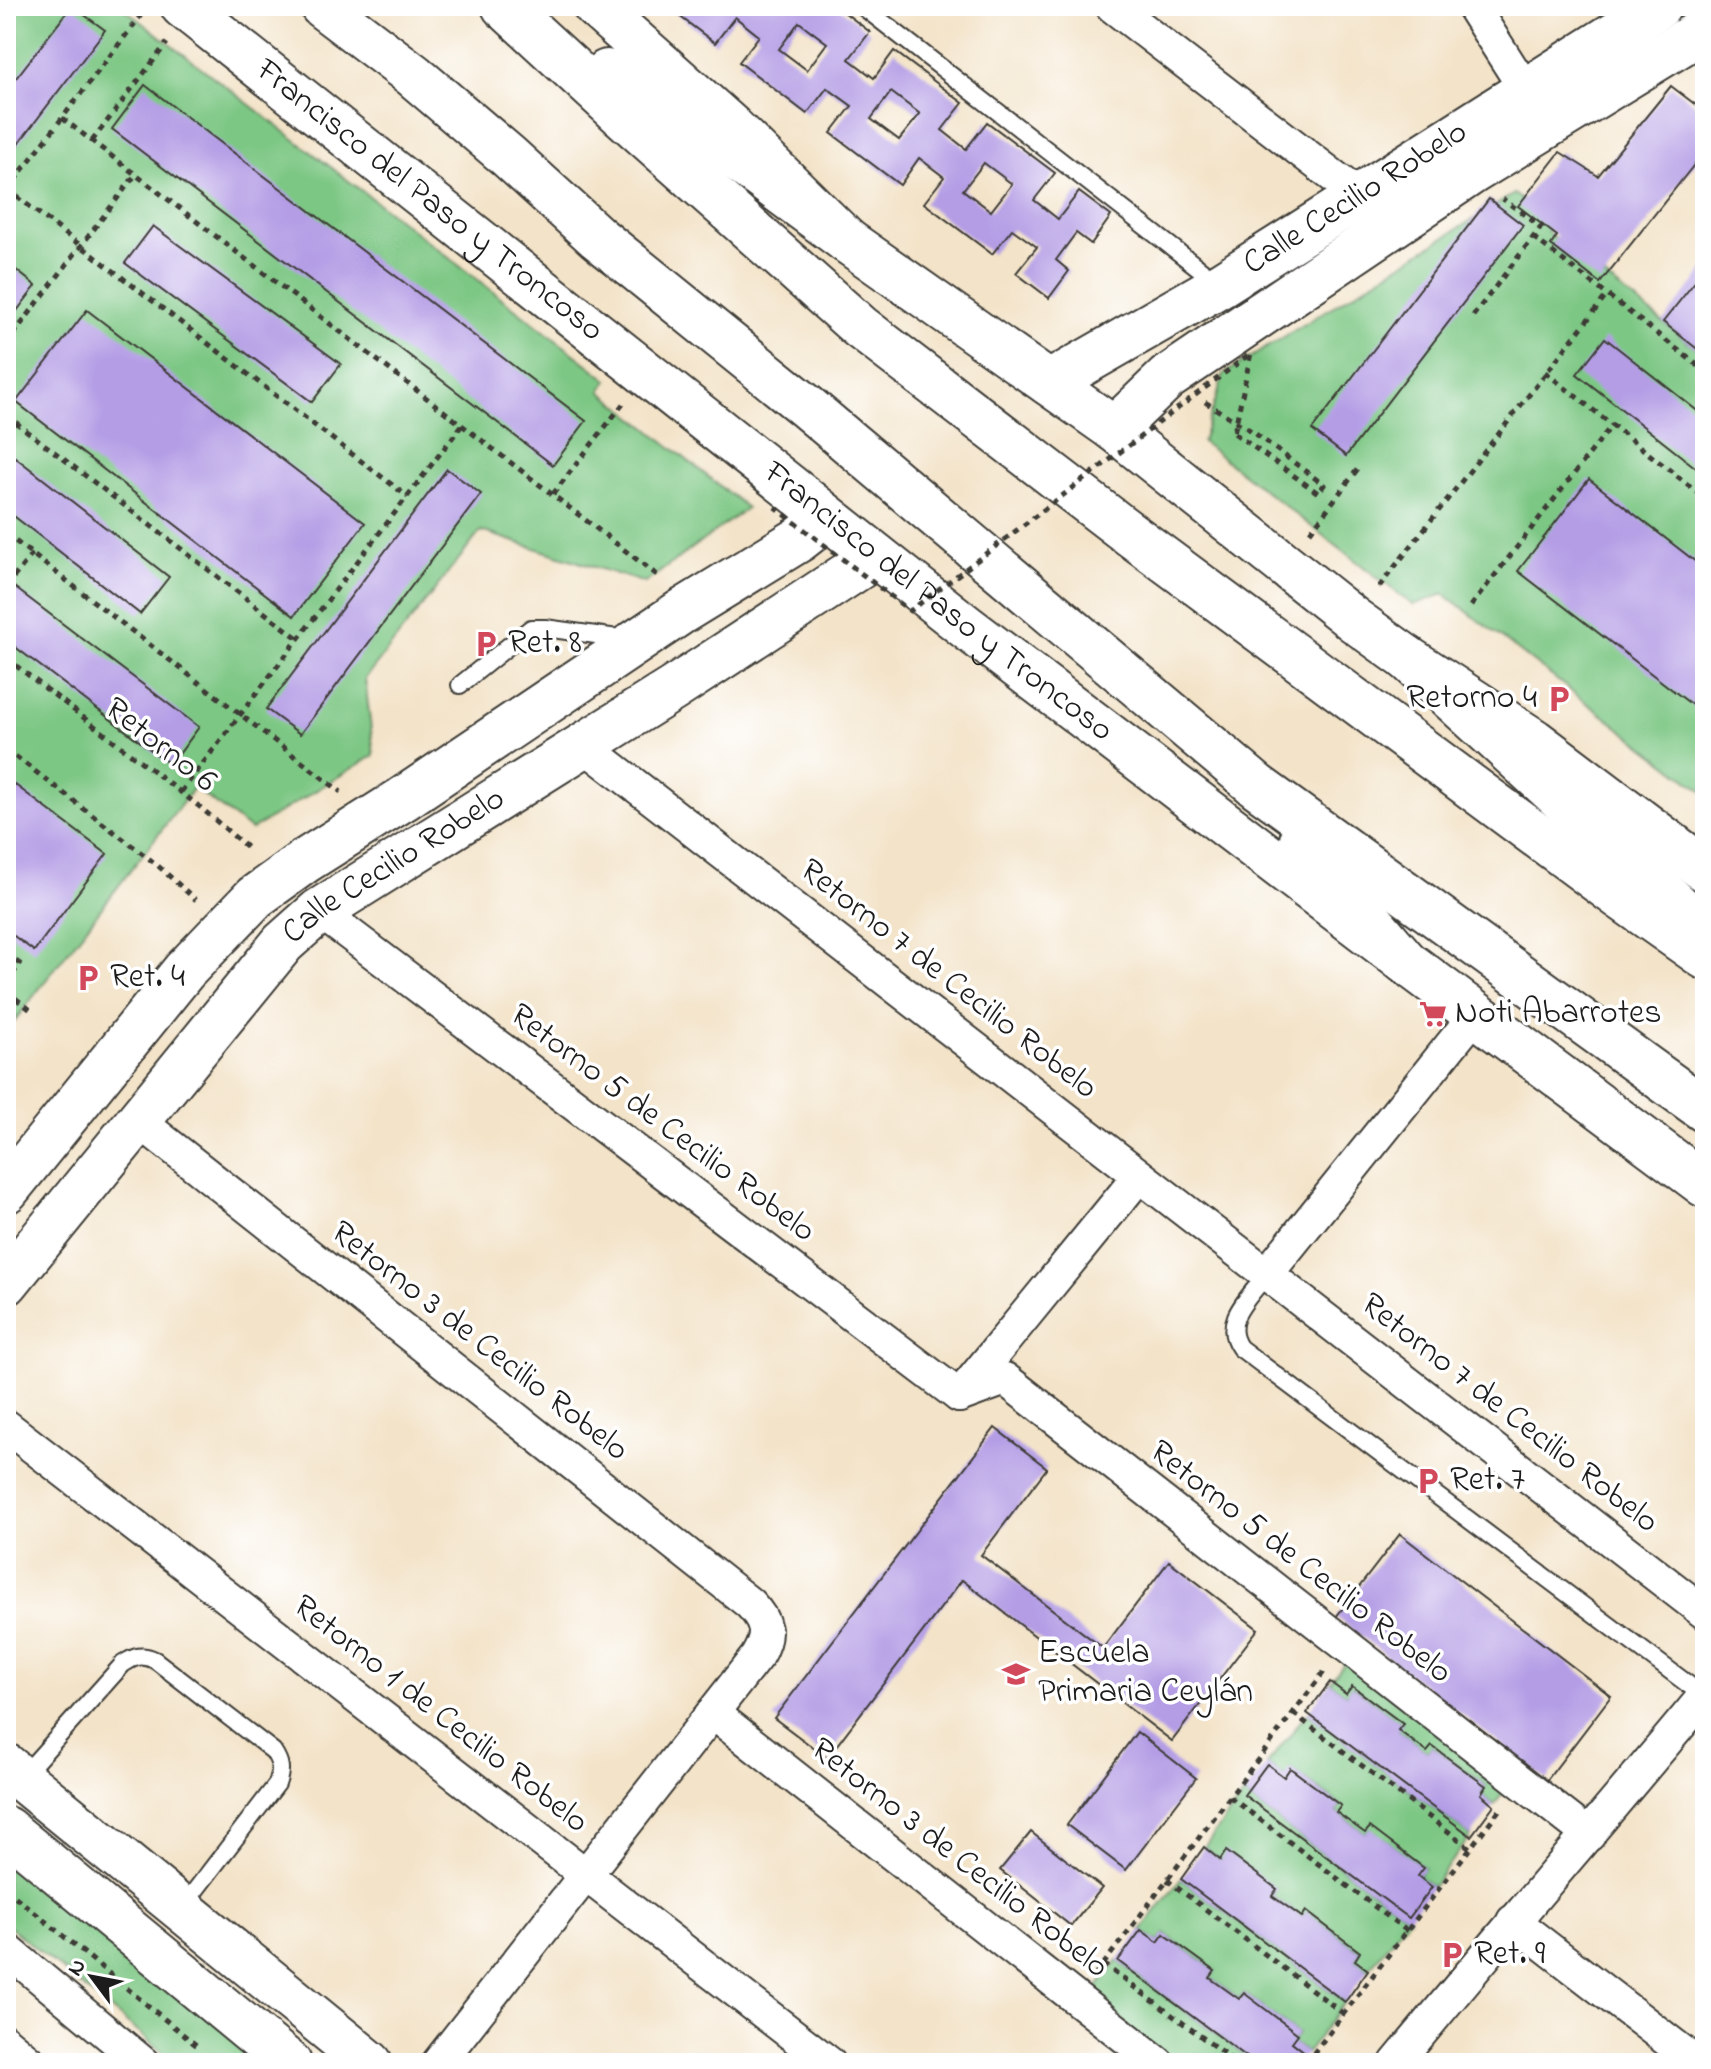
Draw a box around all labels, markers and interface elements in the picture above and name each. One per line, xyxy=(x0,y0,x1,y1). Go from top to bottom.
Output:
street label: Francisco del Paso y Troncoso xyxy=(243,46,614,355)
street label: Calle Cecilio Robelo xyxy=(1234,109,1478,289)
street label: Francisco del Paso y Troncoso xyxy=(751,449,1124,755)
place label: Ret. 8 xyxy=(508,619,582,669)
parking icon: Ret. 8 xyxy=(471,629,501,659)
place label: Retorno 4 xyxy=(1406,674,1537,724)
parking icon: Retorno 4 xyxy=(1544,684,1574,714)
street label: Retorno 6 xyxy=(93,686,227,806)
street label: Calle Cecilio Robelo xyxy=(271,775,515,957)
street label: Retorno 7 de Cecilio Robelo xyxy=(788,847,1108,1113)
place label: Ret. 4 xyxy=(110,953,185,1003)
parking icon: Ret. 4 xyxy=(73,963,103,993)
place label: Noti Abarrotes xyxy=(1455,989,1662,1039)
street label: Retorno 5 de Cecilio Robelo xyxy=(498,992,826,1256)
supermarket icon: Noti Abarrotes xyxy=(1418,999,1448,1029)
street label: Retorno 3 de Cecilio Robelo xyxy=(319,1209,639,1475)
street label: Retorno 7 de Cecilio Robelo xyxy=(1349,1281,1669,1547)
street label: Retorno 5 de Cecilio Robelo xyxy=(1138,1429,1462,1697)
place label: Ret. 7 xyxy=(1450,1456,1525,1506)
parking icon: Ret. 7 xyxy=(1413,1466,1443,1496)
street label: Retorno 1 de Cecilio Robelo xyxy=(281,1583,599,1847)
place label: Escuela Primaria Ceylán xyxy=(1038,1629,1253,1718)
school or university icon: Escuela Primaria Ceylán xyxy=(1001,1659,1031,1689)
street label: Retorno 3 de Cecilio Robelo xyxy=(799,1726,1119,1992)
place label: Ret. 9 xyxy=(1474,1930,1545,1980)
north arrow xyxy=(52,1937,132,2017)
parking icon: Ret. 9 xyxy=(1437,1940,1467,1970)
text: N xyxy=(60,1953,95,1983)

